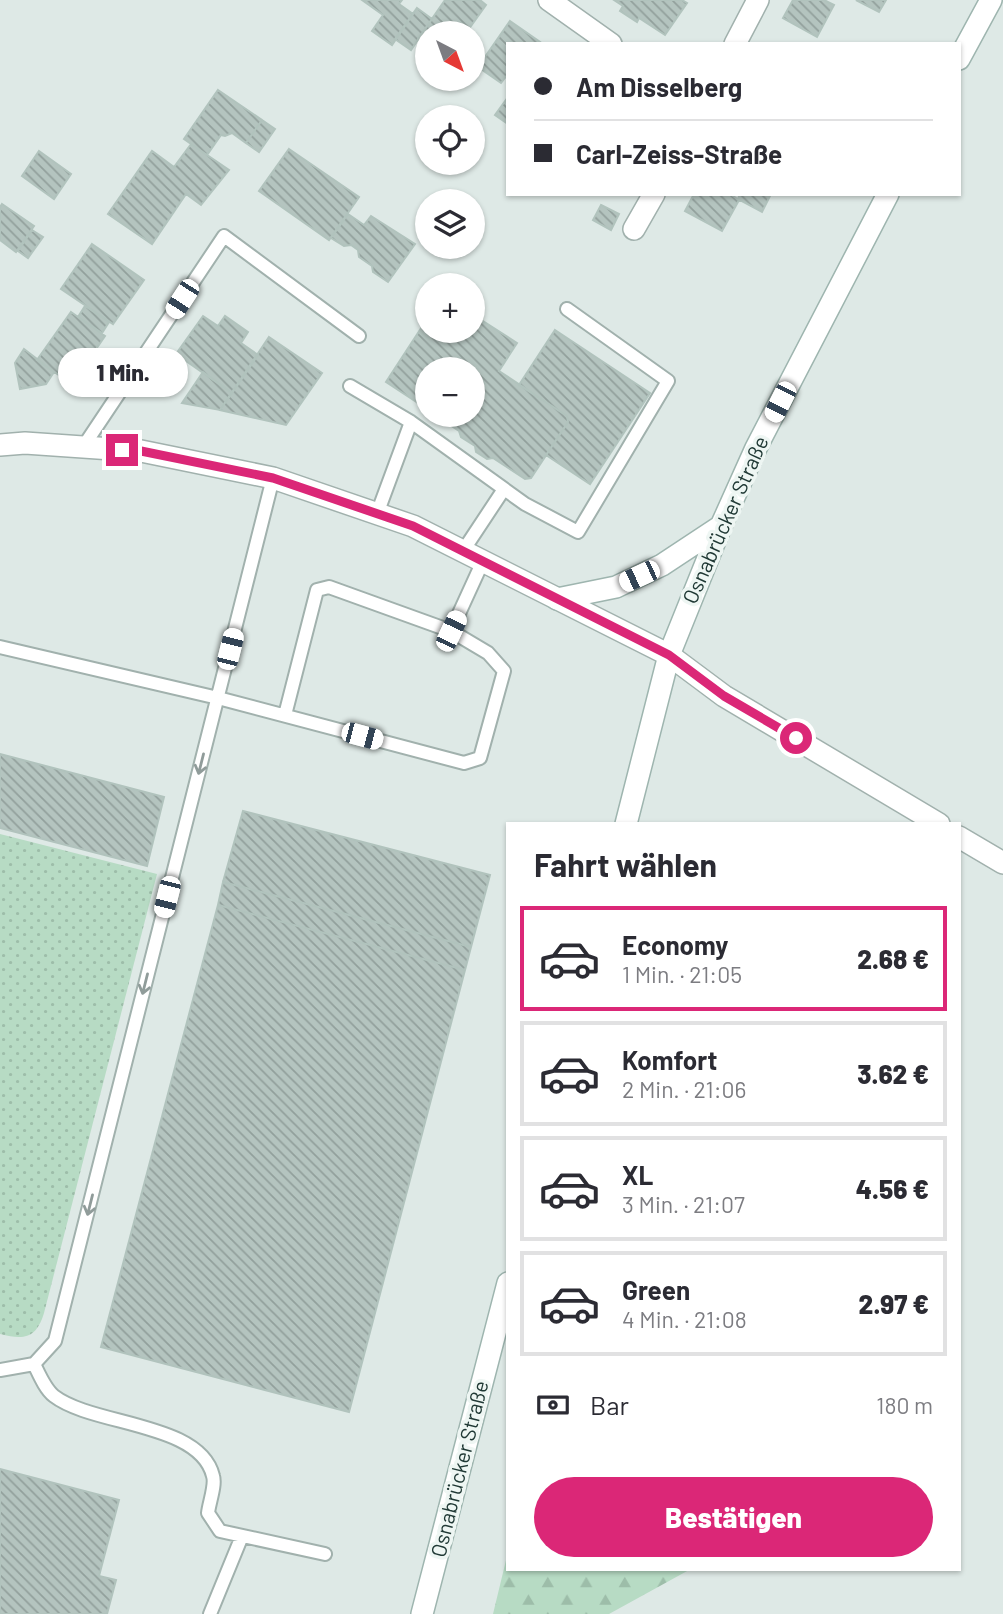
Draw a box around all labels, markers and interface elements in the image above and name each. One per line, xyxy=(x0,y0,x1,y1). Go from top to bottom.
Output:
north arrow xyxy=(415,21,485,91)
map controls xyxy=(415,21,485,427)
text: Am Disselberg xyxy=(576,71,742,102)
button: locate xyxy=(415,105,485,175)
text: Carl-Zeiss-Straße xyxy=(576,138,782,169)
button: layers xyxy=(415,189,485,259)
button: + xyxy=(415,273,485,343)
car xyxy=(162,276,203,322)
callout: 1 Min. xyxy=(57,349,187,398)
button: − xyxy=(415,357,485,427)
text: 1 Min. xyxy=(96,358,150,386)
car xyxy=(762,379,799,425)
street label: Osnabrücker Straße xyxy=(676,432,773,607)
route end xyxy=(106,434,138,466)
car xyxy=(616,558,663,594)
car xyxy=(433,608,470,654)
car xyxy=(215,626,246,672)
car xyxy=(339,720,386,752)
route start xyxy=(780,722,812,754)
one-way arrow xyxy=(194,752,207,775)
text: Fahrt wählen xyxy=(534,845,717,883)
car xyxy=(152,874,183,920)
icon: car xyxy=(538,927,601,990)
text: Economy xyxy=(622,929,728,960)
text: 2.68 € xyxy=(857,943,929,974)
text: 1 Min. · 21:05 xyxy=(622,960,742,988)
one-way arrow xyxy=(138,972,151,995)
icon: car xyxy=(538,1042,601,1105)
text: Komfort xyxy=(622,1044,717,1075)
text: 3.62 € xyxy=(857,1058,929,1089)
text: 2 Min. · 21:06 xyxy=(622,1075,746,1103)
icon: car xyxy=(538,1157,601,1220)
text: XL xyxy=(622,1159,653,1190)
text: 4.56 € xyxy=(856,1173,929,1204)
text: 3 Min. · 21:07 xyxy=(622,1190,745,1218)
one-way arrow xyxy=(83,1193,96,1216)
icon: car xyxy=(538,1272,601,1335)
text: Green xyxy=(622,1274,690,1305)
text: 2.97 € xyxy=(859,1288,929,1319)
text: 4 Min. · 21:08 xyxy=(622,1305,747,1333)
street label: Osnabrücker Straße xyxy=(425,1378,493,1559)
icon: cash xyxy=(534,1386,572,1424)
text: Bar xyxy=(590,1389,629,1420)
text: 180 m xyxy=(876,1391,933,1419)
button: Bestätigen xyxy=(534,1477,933,1557)

